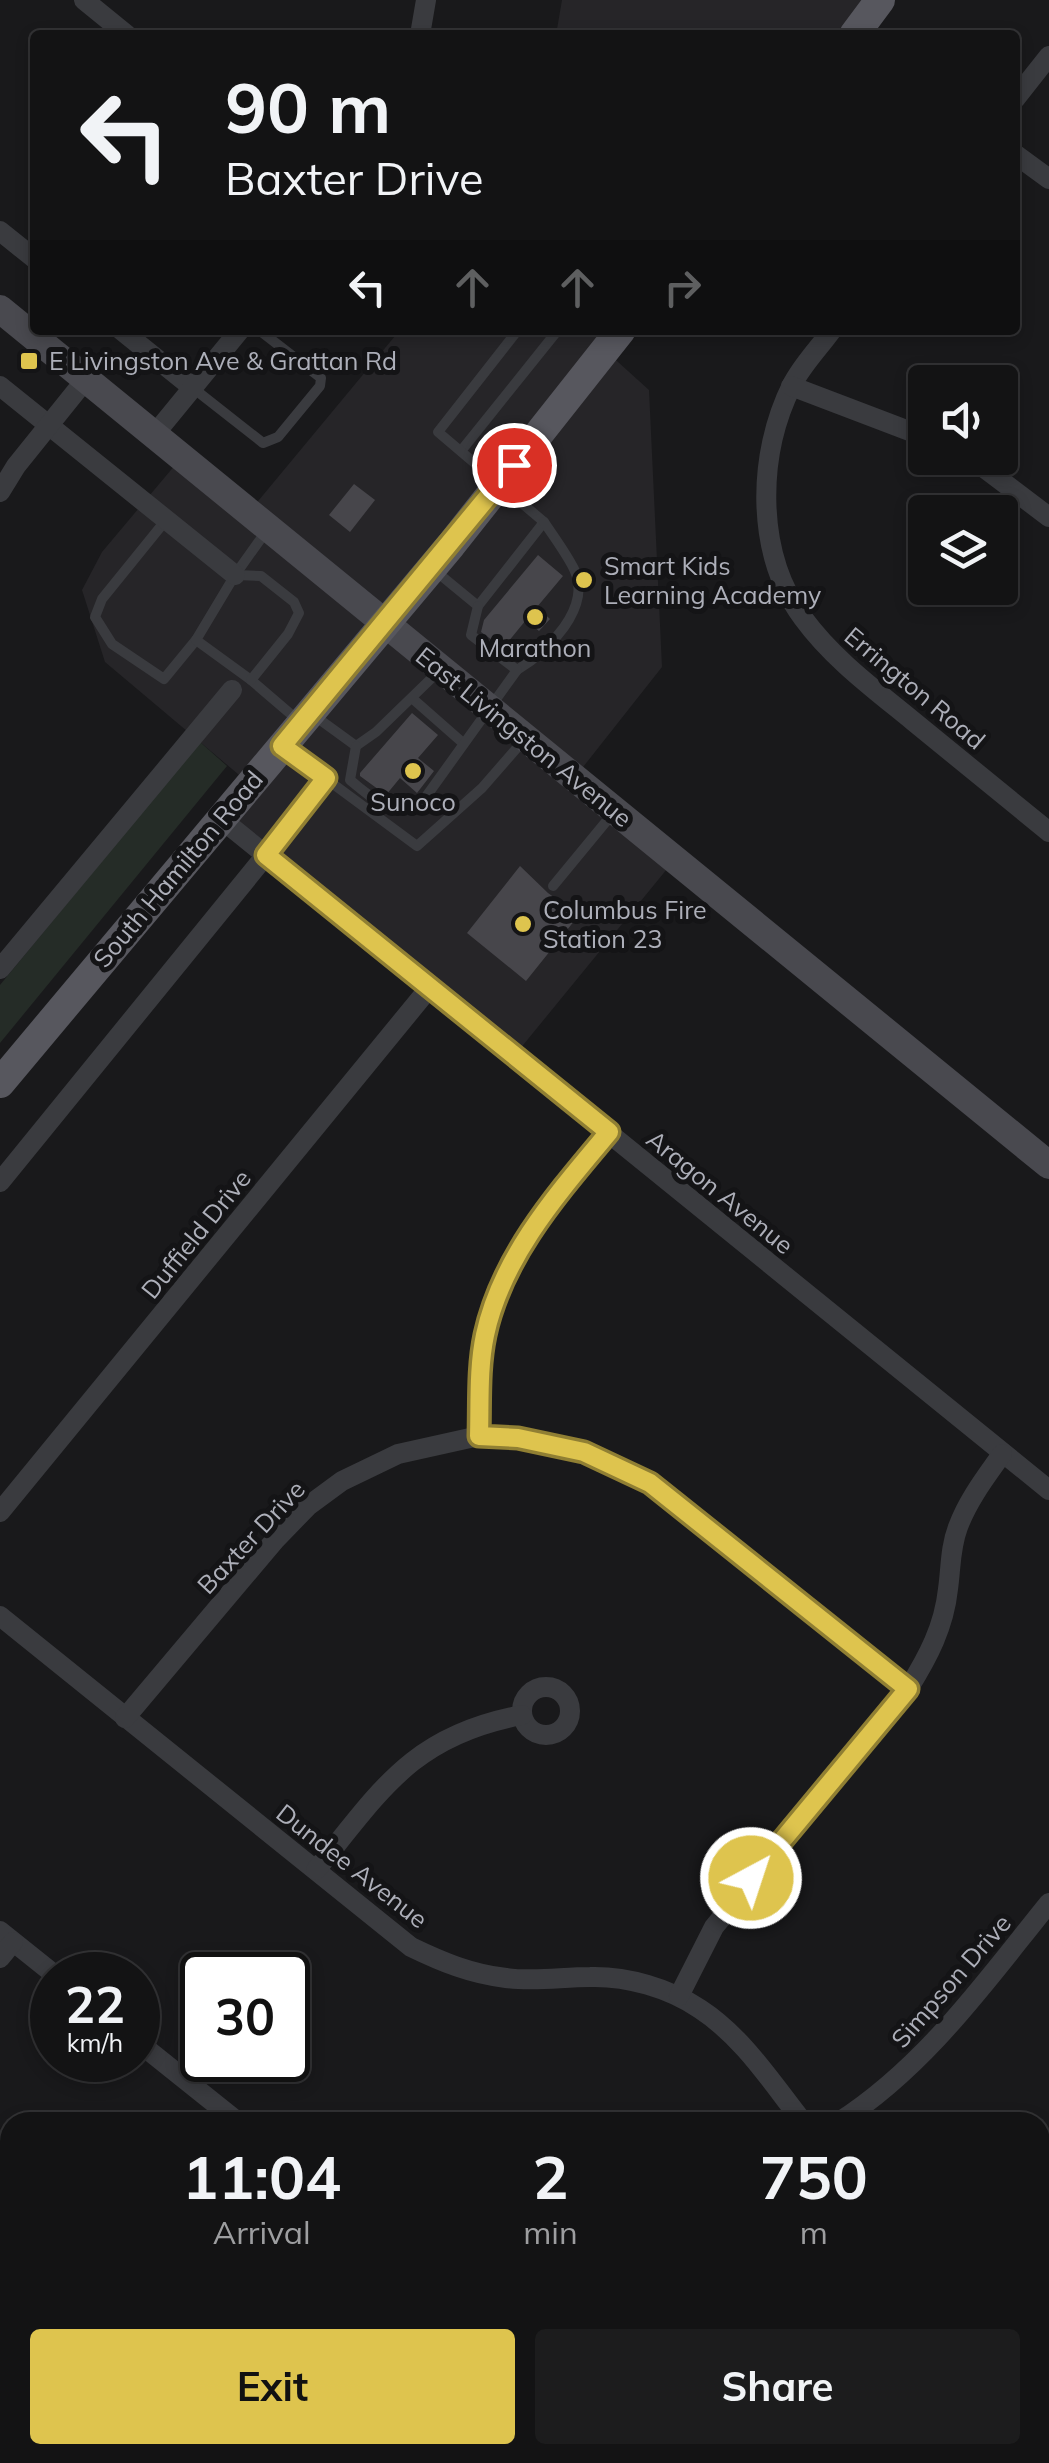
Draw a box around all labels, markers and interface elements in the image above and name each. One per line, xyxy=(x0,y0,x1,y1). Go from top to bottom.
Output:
text: 90 m xyxy=(225,63,391,151)
icon: left xyxy=(60,70,190,200)
text: Baxter Drive xyxy=(225,150,483,206)
icon: left xyxy=(340,260,395,315)
icon: ahead xyxy=(445,260,500,315)
icon: ahead xyxy=(550,260,605,315)
icon: right xyxy=(655,260,710,315)
place label: E Livingston Ave & Grattan Rd xyxy=(49,345,397,376)
marker: E Livingston Ave & Grattan Rd xyxy=(18,350,40,372)
map controls xyxy=(908,365,1018,605)
button: sound xyxy=(908,365,1018,475)
pin xyxy=(472,423,557,508)
icon: arrive xyxy=(487,438,542,493)
button: layers xyxy=(908,495,1018,605)
place label: Smart Kids Learning Academy xyxy=(604,550,821,610)
marker: Smart Kids Learning Academy xyxy=(573,569,595,591)
marker: Marathon xyxy=(524,606,546,628)
street label: Errington Road xyxy=(839,620,992,755)
place label: Marathon xyxy=(479,632,591,663)
street label: East Livingston Avenue xyxy=(410,640,639,833)
marker: Sunoco xyxy=(402,760,424,782)
street label: South Hamilton Road xyxy=(86,764,269,973)
place label: Sunoco xyxy=(370,786,456,817)
place label: Columbus Fire Station 23 xyxy=(543,894,707,954)
marker: Columbus Fire Station 23 xyxy=(512,913,534,935)
street label: Aragon Avenue xyxy=(641,1123,800,1260)
street label: Duffield Drive xyxy=(134,1163,257,1304)
street label: Baxter Drive xyxy=(190,1474,311,1600)
street label: Dundee Avenue xyxy=(270,1797,434,1934)
position arrow xyxy=(699,1826,803,1930)
street label: Simpson Drive xyxy=(884,1908,1017,2054)
speed limit sign: 30 xyxy=(180,1952,310,2082)
text: 22 xyxy=(65,1973,125,2036)
text: km/h xyxy=(67,2027,123,2058)
text: 11:04 xyxy=(182,2139,341,2214)
text: 2 xyxy=(532,2139,568,2214)
text: 750 xyxy=(760,2139,868,2214)
text: Arrival xyxy=(213,2212,311,2252)
text: min xyxy=(523,2212,578,2252)
text: m xyxy=(800,2212,828,2252)
button: Exit xyxy=(30,2329,515,2444)
button: Share xyxy=(535,2329,1020,2444)

